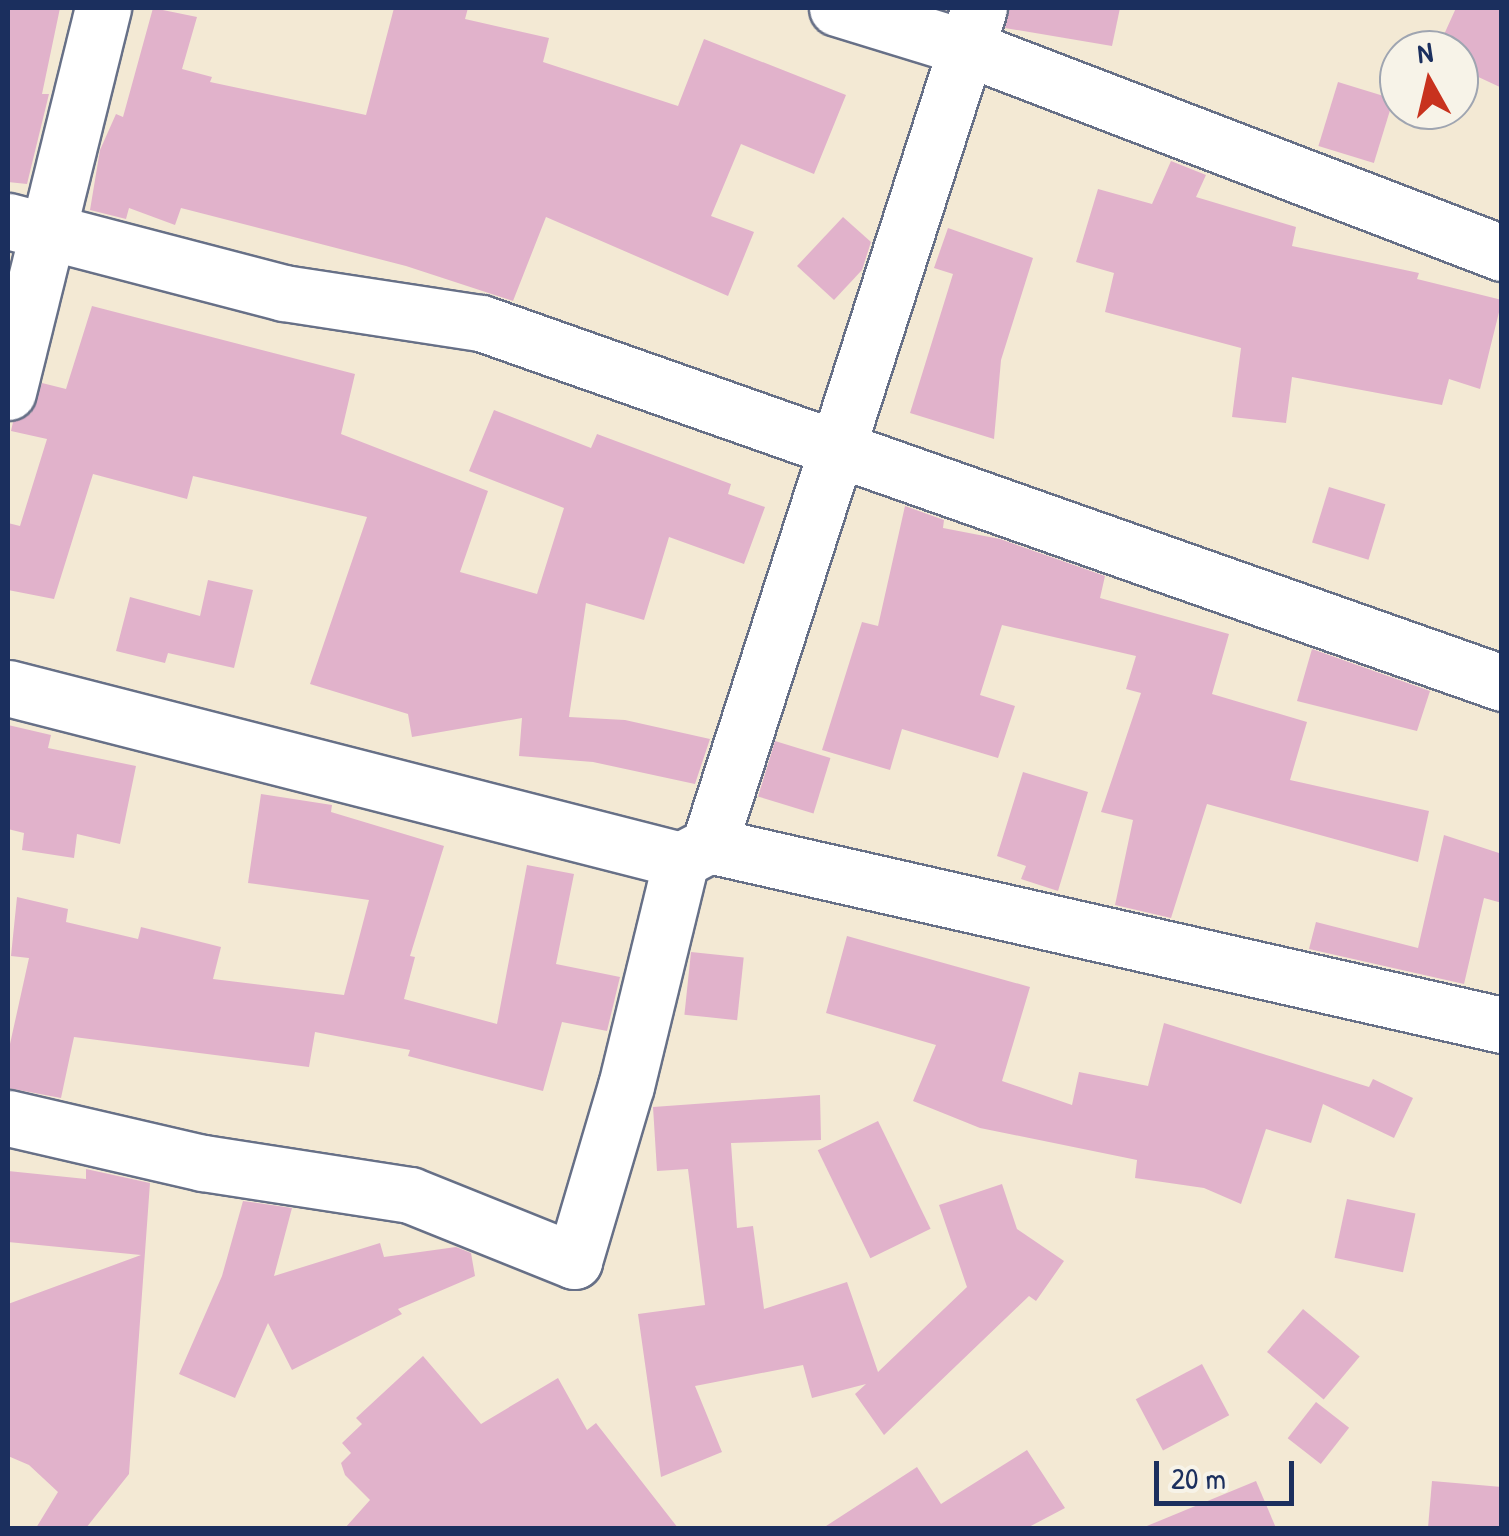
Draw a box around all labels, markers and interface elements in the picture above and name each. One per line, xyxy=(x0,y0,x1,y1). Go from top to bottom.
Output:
north arrow xyxy=(1379,30,1479,130)
text: N xyxy=(1415,32,1435,72)
scale bar xyxy=(1159,1441,1299,1503)
text: 20 m xyxy=(1171,1458,1226,1498)

